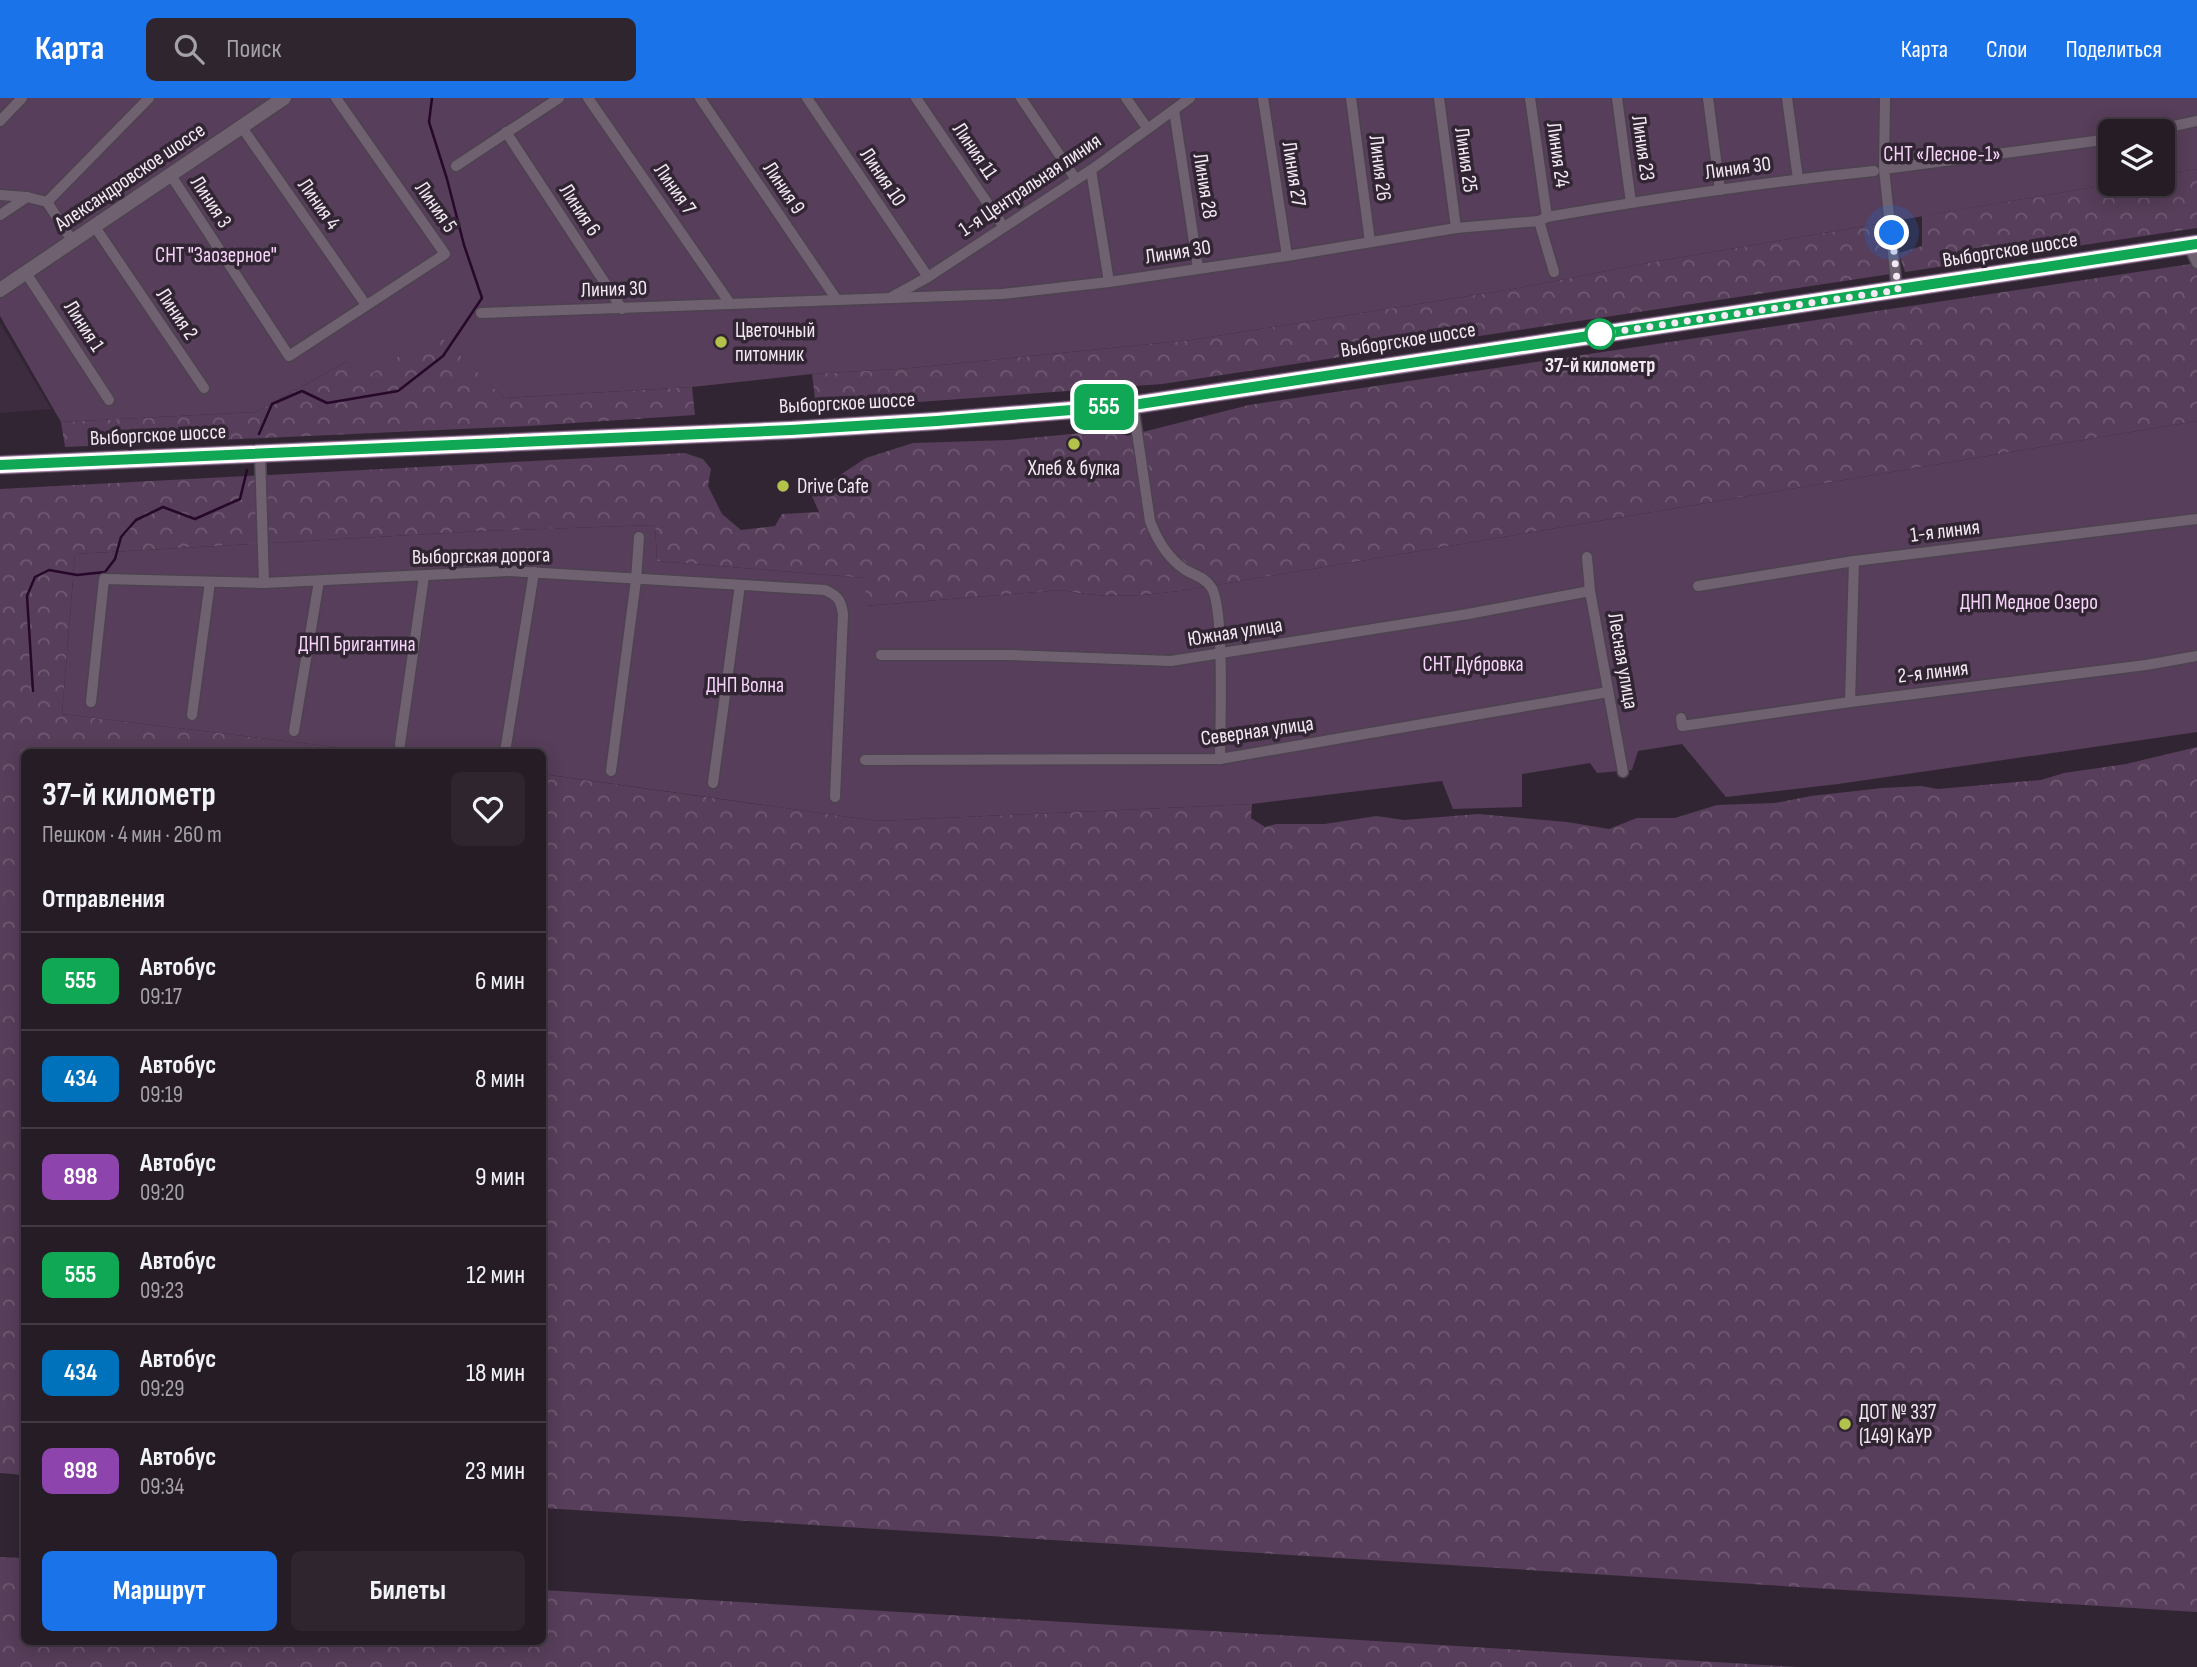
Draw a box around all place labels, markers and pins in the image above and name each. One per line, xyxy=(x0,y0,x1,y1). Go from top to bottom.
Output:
place label: Цветочный питомник xyxy=(735,318,815,367)
marker: 37-й километр xyxy=(1585,319,1615,349)
marker: Цветочный питомник xyxy=(713,334,729,350)
place label: 37-й километр xyxy=(1545,353,1655,378)
marker: Хлеб & булка xyxy=(1066,436,1082,452)
place label: Хлеб & булка xyxy=(1027,456,1120,481)
place label: Drive Cafe xyxy=(797,474,869,499)
marker: Drive Cafe xyxy=(775,478,791,494)
place label: ДОТ № 337 (149) КаУР xyxy=(1859,1400,1937,1449)
marker: ДОТ № 337 (149) КаУР xyxy=(1837,1416,1853,1432)

